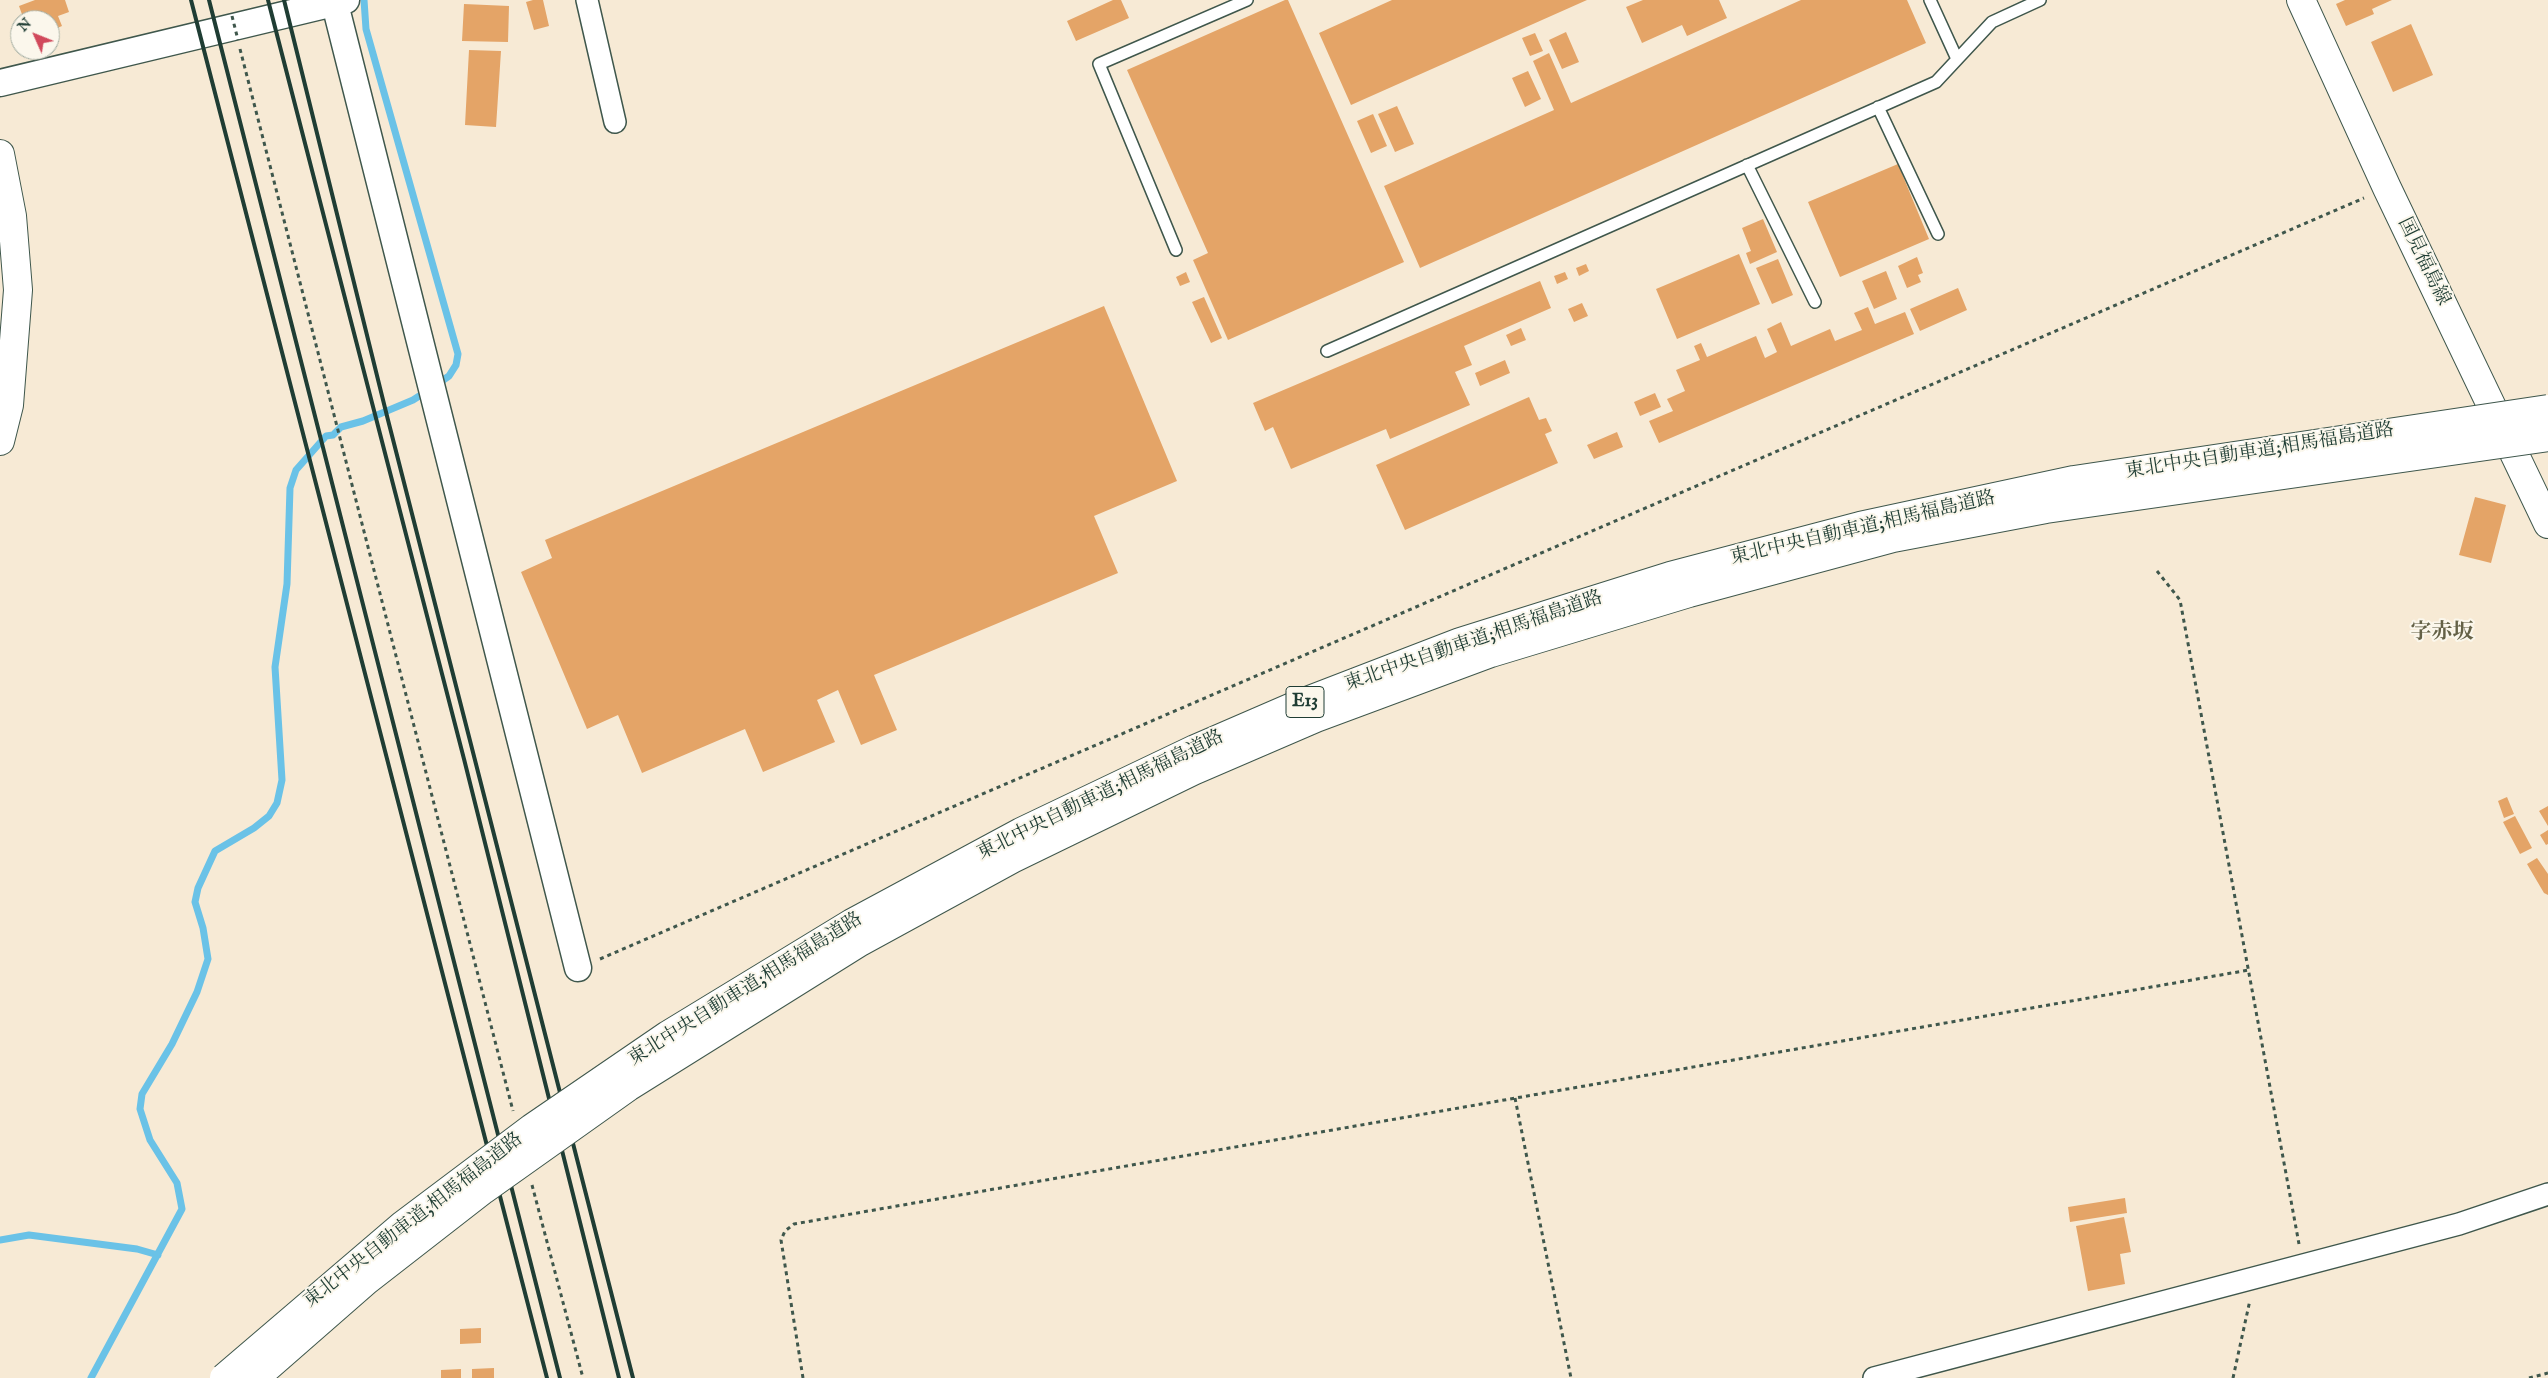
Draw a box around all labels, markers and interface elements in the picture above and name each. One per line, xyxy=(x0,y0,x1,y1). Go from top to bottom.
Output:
north arrow xyxy=(10,10,60,60)
text: N xyxy=(14,15,36,36)
street label: 国見福島線 xyxy=(2392,214,2454,310)
street label: 東北中央自動車道;相馬福島道路 xyxy=(2124,420,2396,484)
street label: 東北中央自動車道;相馬福島道路 xyxy=(1728,487,1998,571)
street label: 東北中央自動車道;相馬福島道路 xyxy=(1342,587,1606,697)
district label: 字赤坂 xyxy=(2411,621,2473,647)
road number: E13 xyxy=(1286,686,1324,718)
street label: 東北中央自動車道;相馬福島道路 xyxy=(974,726,1228,866)
street label: 東北中央自動車道;相馬福島道路 xyxy=(625,908,867,1072)
street label: 東北中央自動車道;相馬福島道路 xyxy=(300,1128,528,1314)

